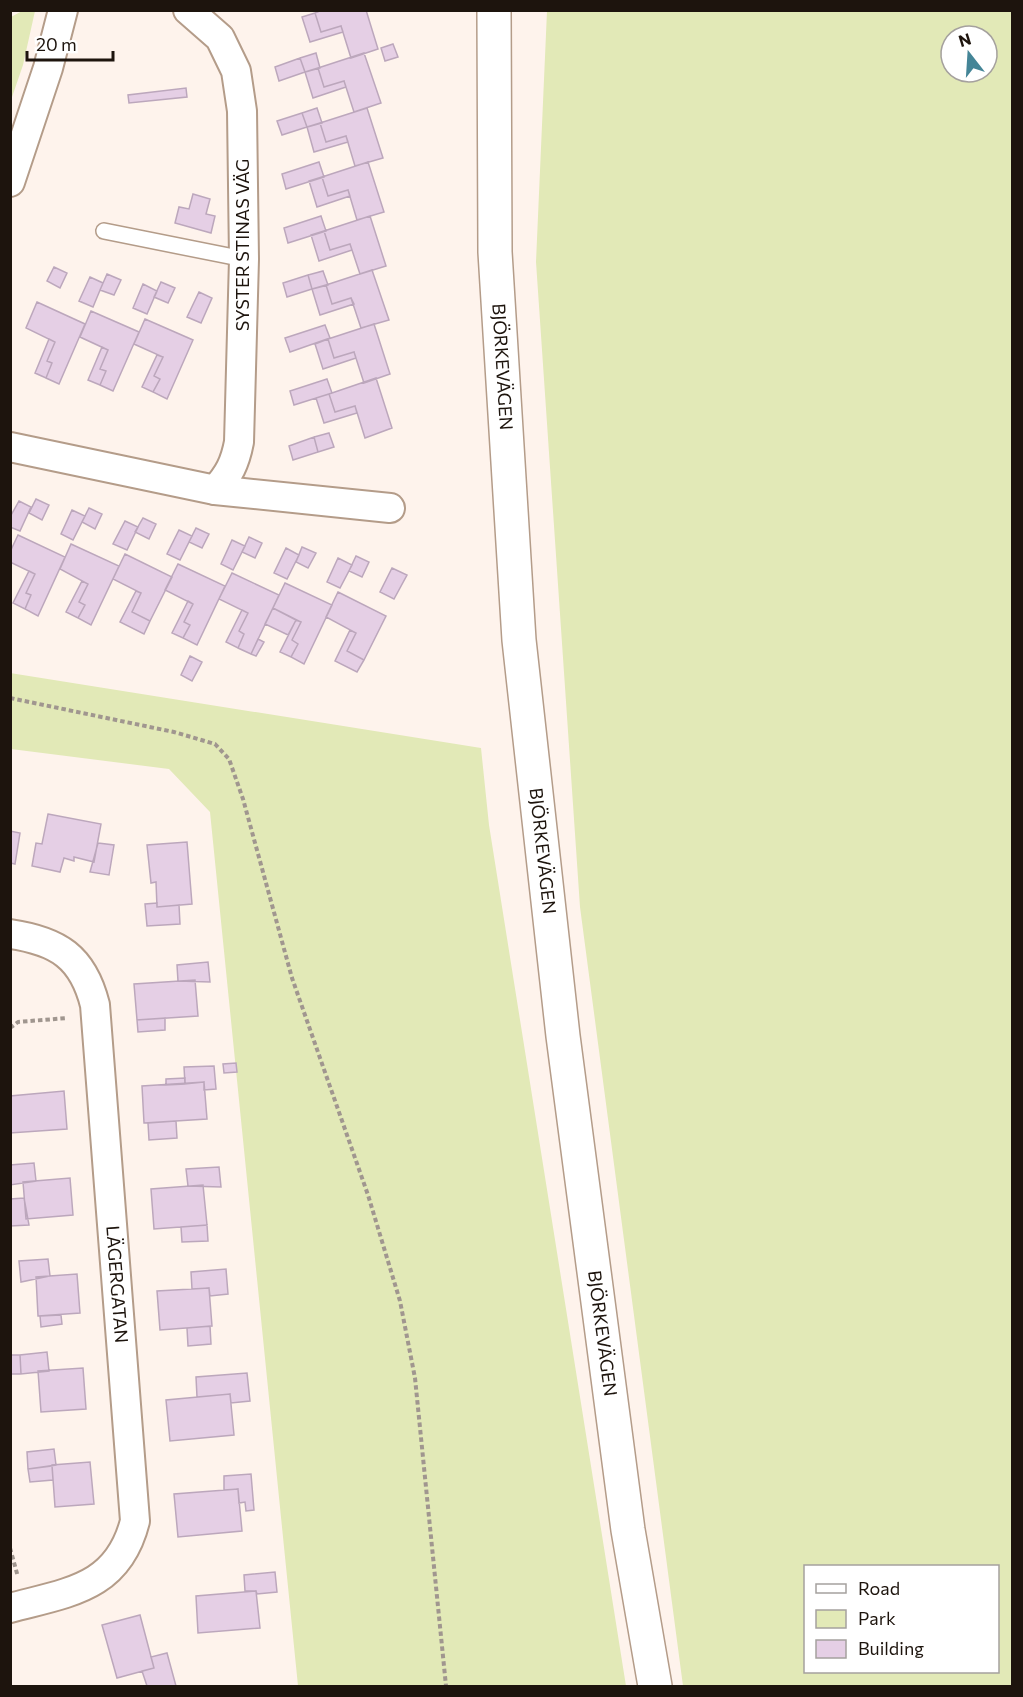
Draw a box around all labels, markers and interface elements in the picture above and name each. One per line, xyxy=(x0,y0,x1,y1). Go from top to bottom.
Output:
scale bar xyxy=(27,24,112,62)
north arrow xyxy=(939,24,999,84)
text: N xyxy=(956,28,973,50)
text: 20 m xyxy=(36,33,77,55)
street label: SYSTER STINAS VÄG xyxy=(231,159,253,331)
street label: BJÖRKEVÄGEN xyxy=(488,303,518,431)
street label: BJÖRKEVÄGEN xyxy=(525,787,561,915)
street label: LÄGERGATAN xyxy=(102,1225,133,1344)
street label: BJÖRKEVÄGEN xyxy=(584,1269,622,1397)
legend xyxy=(804,1565,999,1673)
text: Road xyxy=(858,1577,900,1599)
text: Park xyxy=(858,1607,896,1629)
text: Building xyxy=(858,1637,924,1659)

